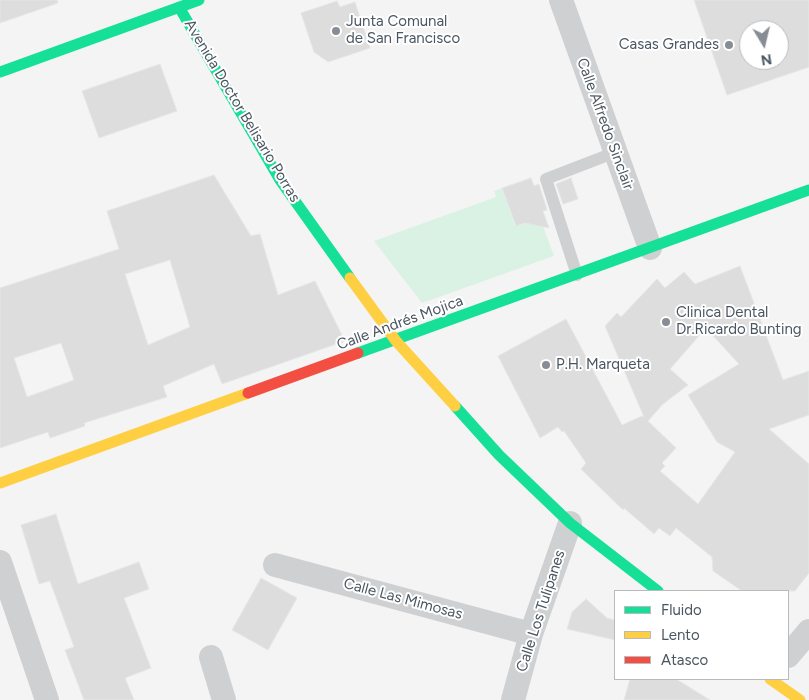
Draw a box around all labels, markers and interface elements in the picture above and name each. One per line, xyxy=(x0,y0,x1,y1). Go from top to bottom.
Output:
place label: Junta Comunal de San Francisco xyxy=(346,13,460,48)
street label: Avenida Doctor Belisario Porras xyxy=(180,16,304,206)
north arrow xyxy=(739,20,789,70)
marker: Junta Comunal de San Francisco xyxy=(330,25,342,37)
place label: Casas Grandes xyxy=(619,36,719,54)
marker: Casas Grandes xyxy=(723,39,735,51)
text: N xyxy=(760,50,773,69)
street label: Calle Alfredo Sinclair xyxy=(573,56,637,192)
street label: Calle Andrés Mojica xyxy=(334,292,466,354)
place label: Clinica Dental Dr.Ricardo Bunting xyxy=(676,304,802,339)
marker: Clinica Dental Dr.Ricardo Bunting xyxy=(660,316,672,328)
place label: P.H. Marqueta xyxy=(556,356,650,374)
marker: P.H. Marqueta xyxy=(540,359,552,371)
street label: Calle Los Tulipanes xyxy=(513,548,569,674)
street label: Calle Las Mimosas xyxy=(342,574,464,624)
legend xyxy=(614,590,789,680)
text: Fluido xyxy=(661,601,702,619)
text: Lento xyxy=(661,626,700,644)
text: Atasco xyxy=(661,651,708,669)

